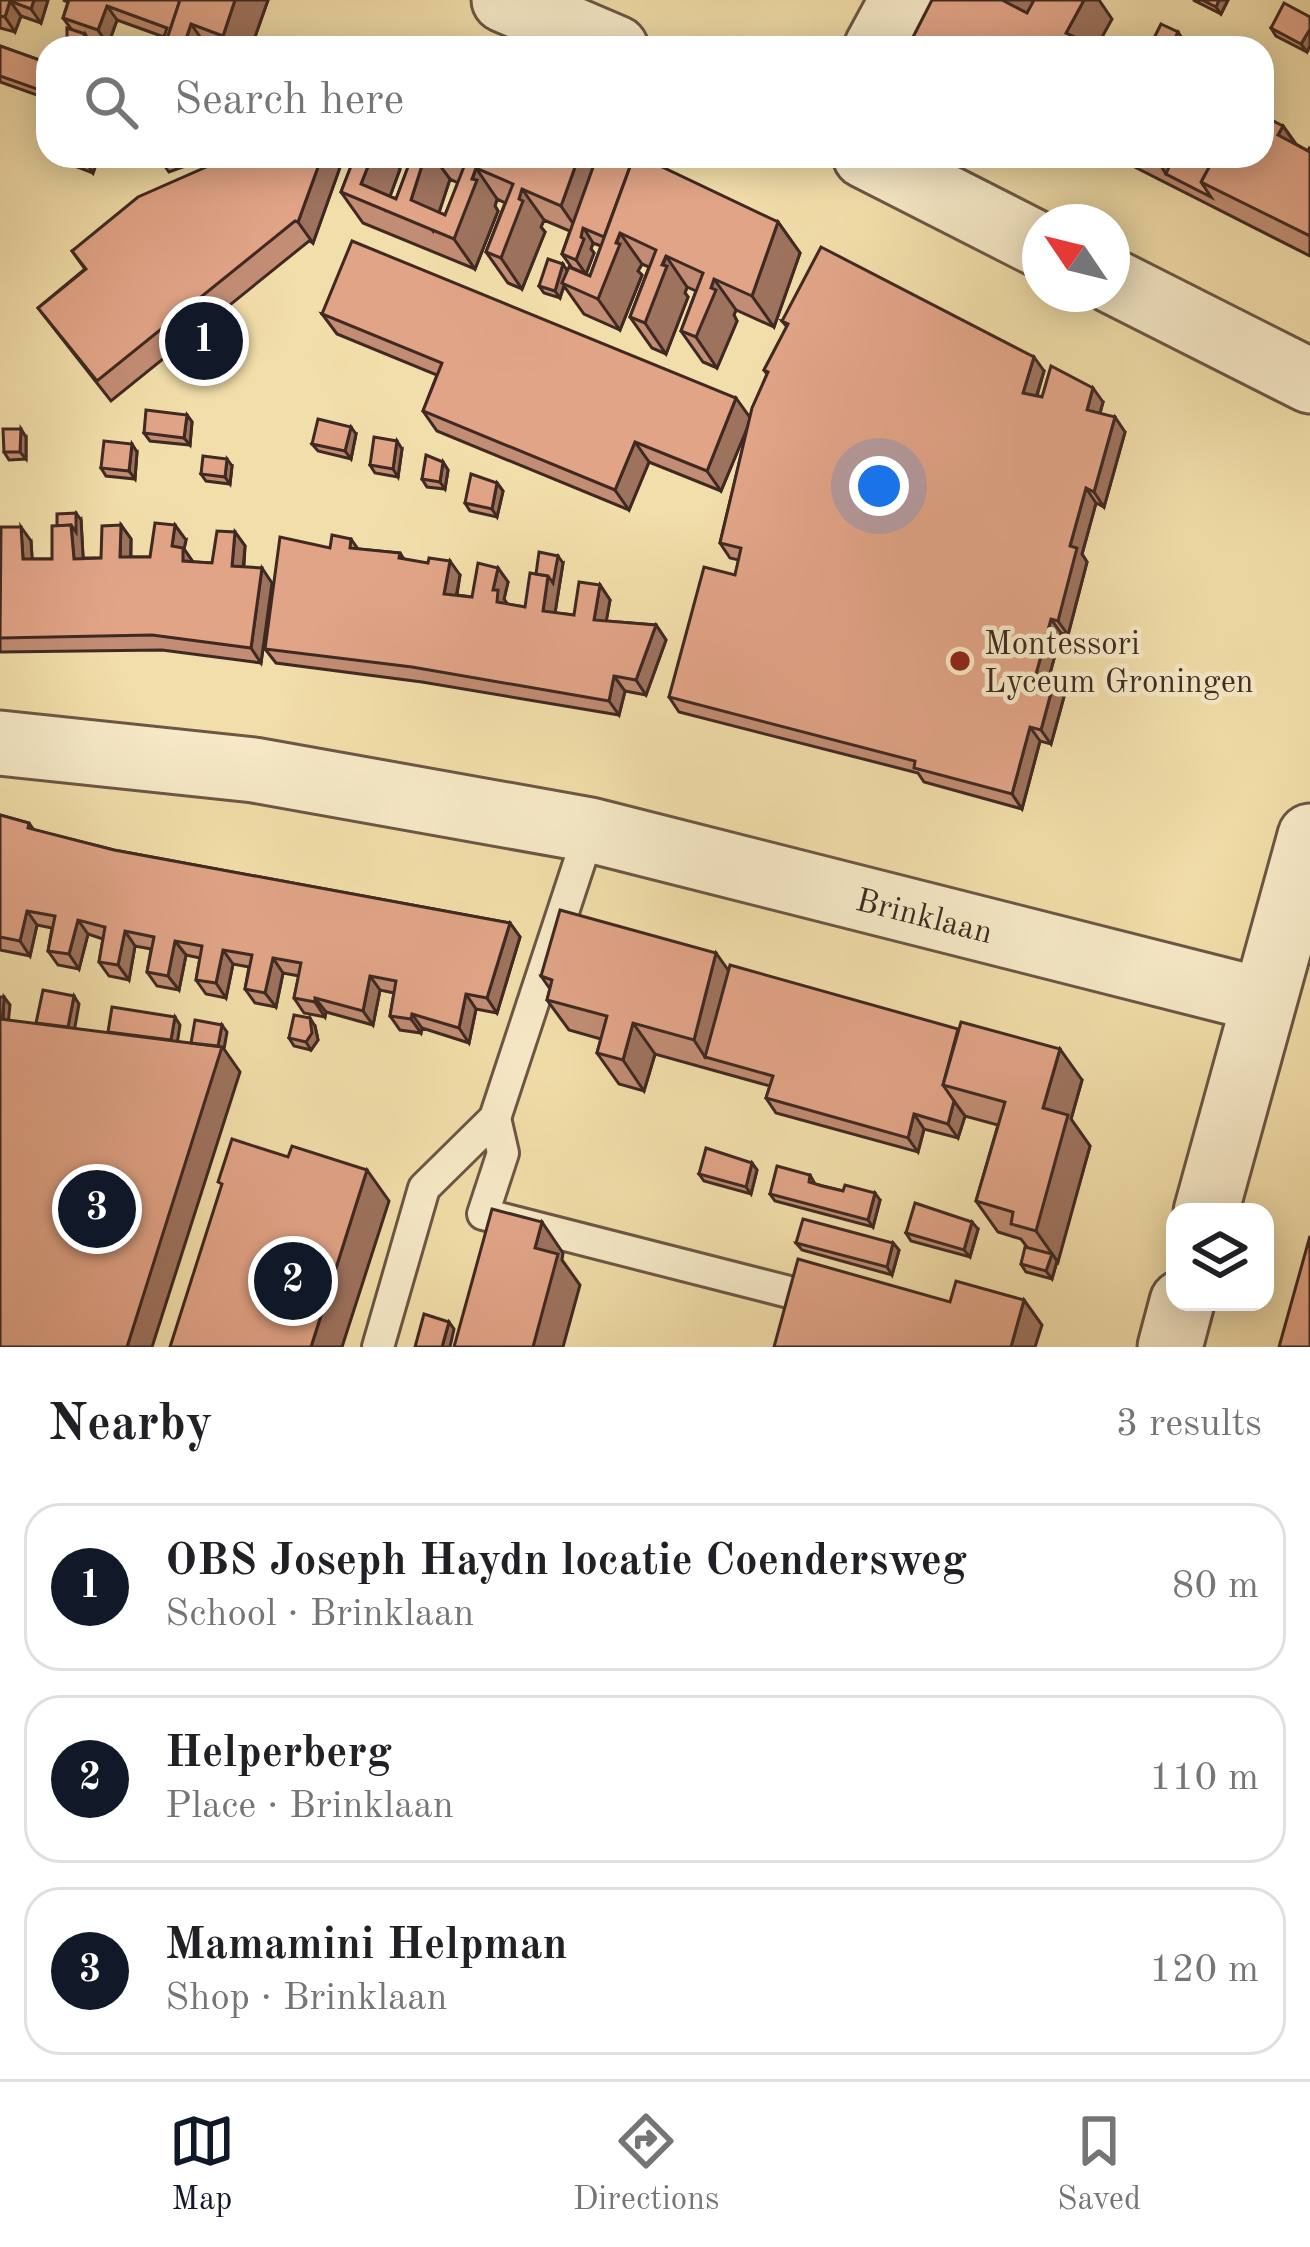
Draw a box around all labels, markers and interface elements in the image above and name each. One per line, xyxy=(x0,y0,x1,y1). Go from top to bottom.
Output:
search box xyxy=(36,36,1274,168)
icon: search xyxy=(78,69,144,135)
text: Search here xyxy=(174,79,404,124)
north arrow xyxy=(1022,204,1130,312)
pin: 1 xyxy=(165,296,243,386)
your location xyxy=(849,456,909,516)
place label: Montessori Lyceum Groningen xyxy=(984,629,1254,700)
marker: Montessori Lyceum Groningen xyxy=(947,648,973,674)
street label: Brinklaan xyxy=(852,885,996,951)
pin: 3 xyxy=(58,1164,136,1254)
map controls xyxy=(1166,1203,1274,1311)
button: layers xyxy=(1166,1203,1274,1311)
pin: 2 xyxy=(254,1236,332,1326)
text: Nearby xyxy=(48,1400,213,1451)
text: 3 results xyxy=(1116,1405,1262,1444)
text: OBS Joseph Haydn locatie Coendersweg xyxy=(165,1540,967,1585)
text: 1 xyxy=(79,1567,101,1606)
text: 80 m xyxy=(1172,1567,1259,1606)
text: School · Brinklaan xyxy=(165,1595,474,1634)
text: Helperberg xyxy=(165,1732,392,1777)
text: 2 xyxy=(79,1759,101,1798)
text: 110 m xyxy=(1149,1759,1259,1798)
text: Place · Brinklaan xyxy=(165,1787,454,1826)
text: Mamamini Helpman xyxy=(165,1924,568,1969)
text: 3 xyxy=(79,1951,101,1990)
text: 120 m xyxy=(1149,1951,1259,1990)
text: Shop · Brinklaan xyxy=(165,1979,448,2018)
tab: Map xyxy=(169,2108,235,2221)
tab: Directions xyxy=(573,2108,719,2221)
tab: Saved xyxy=(1057,2108,1141,2221)

